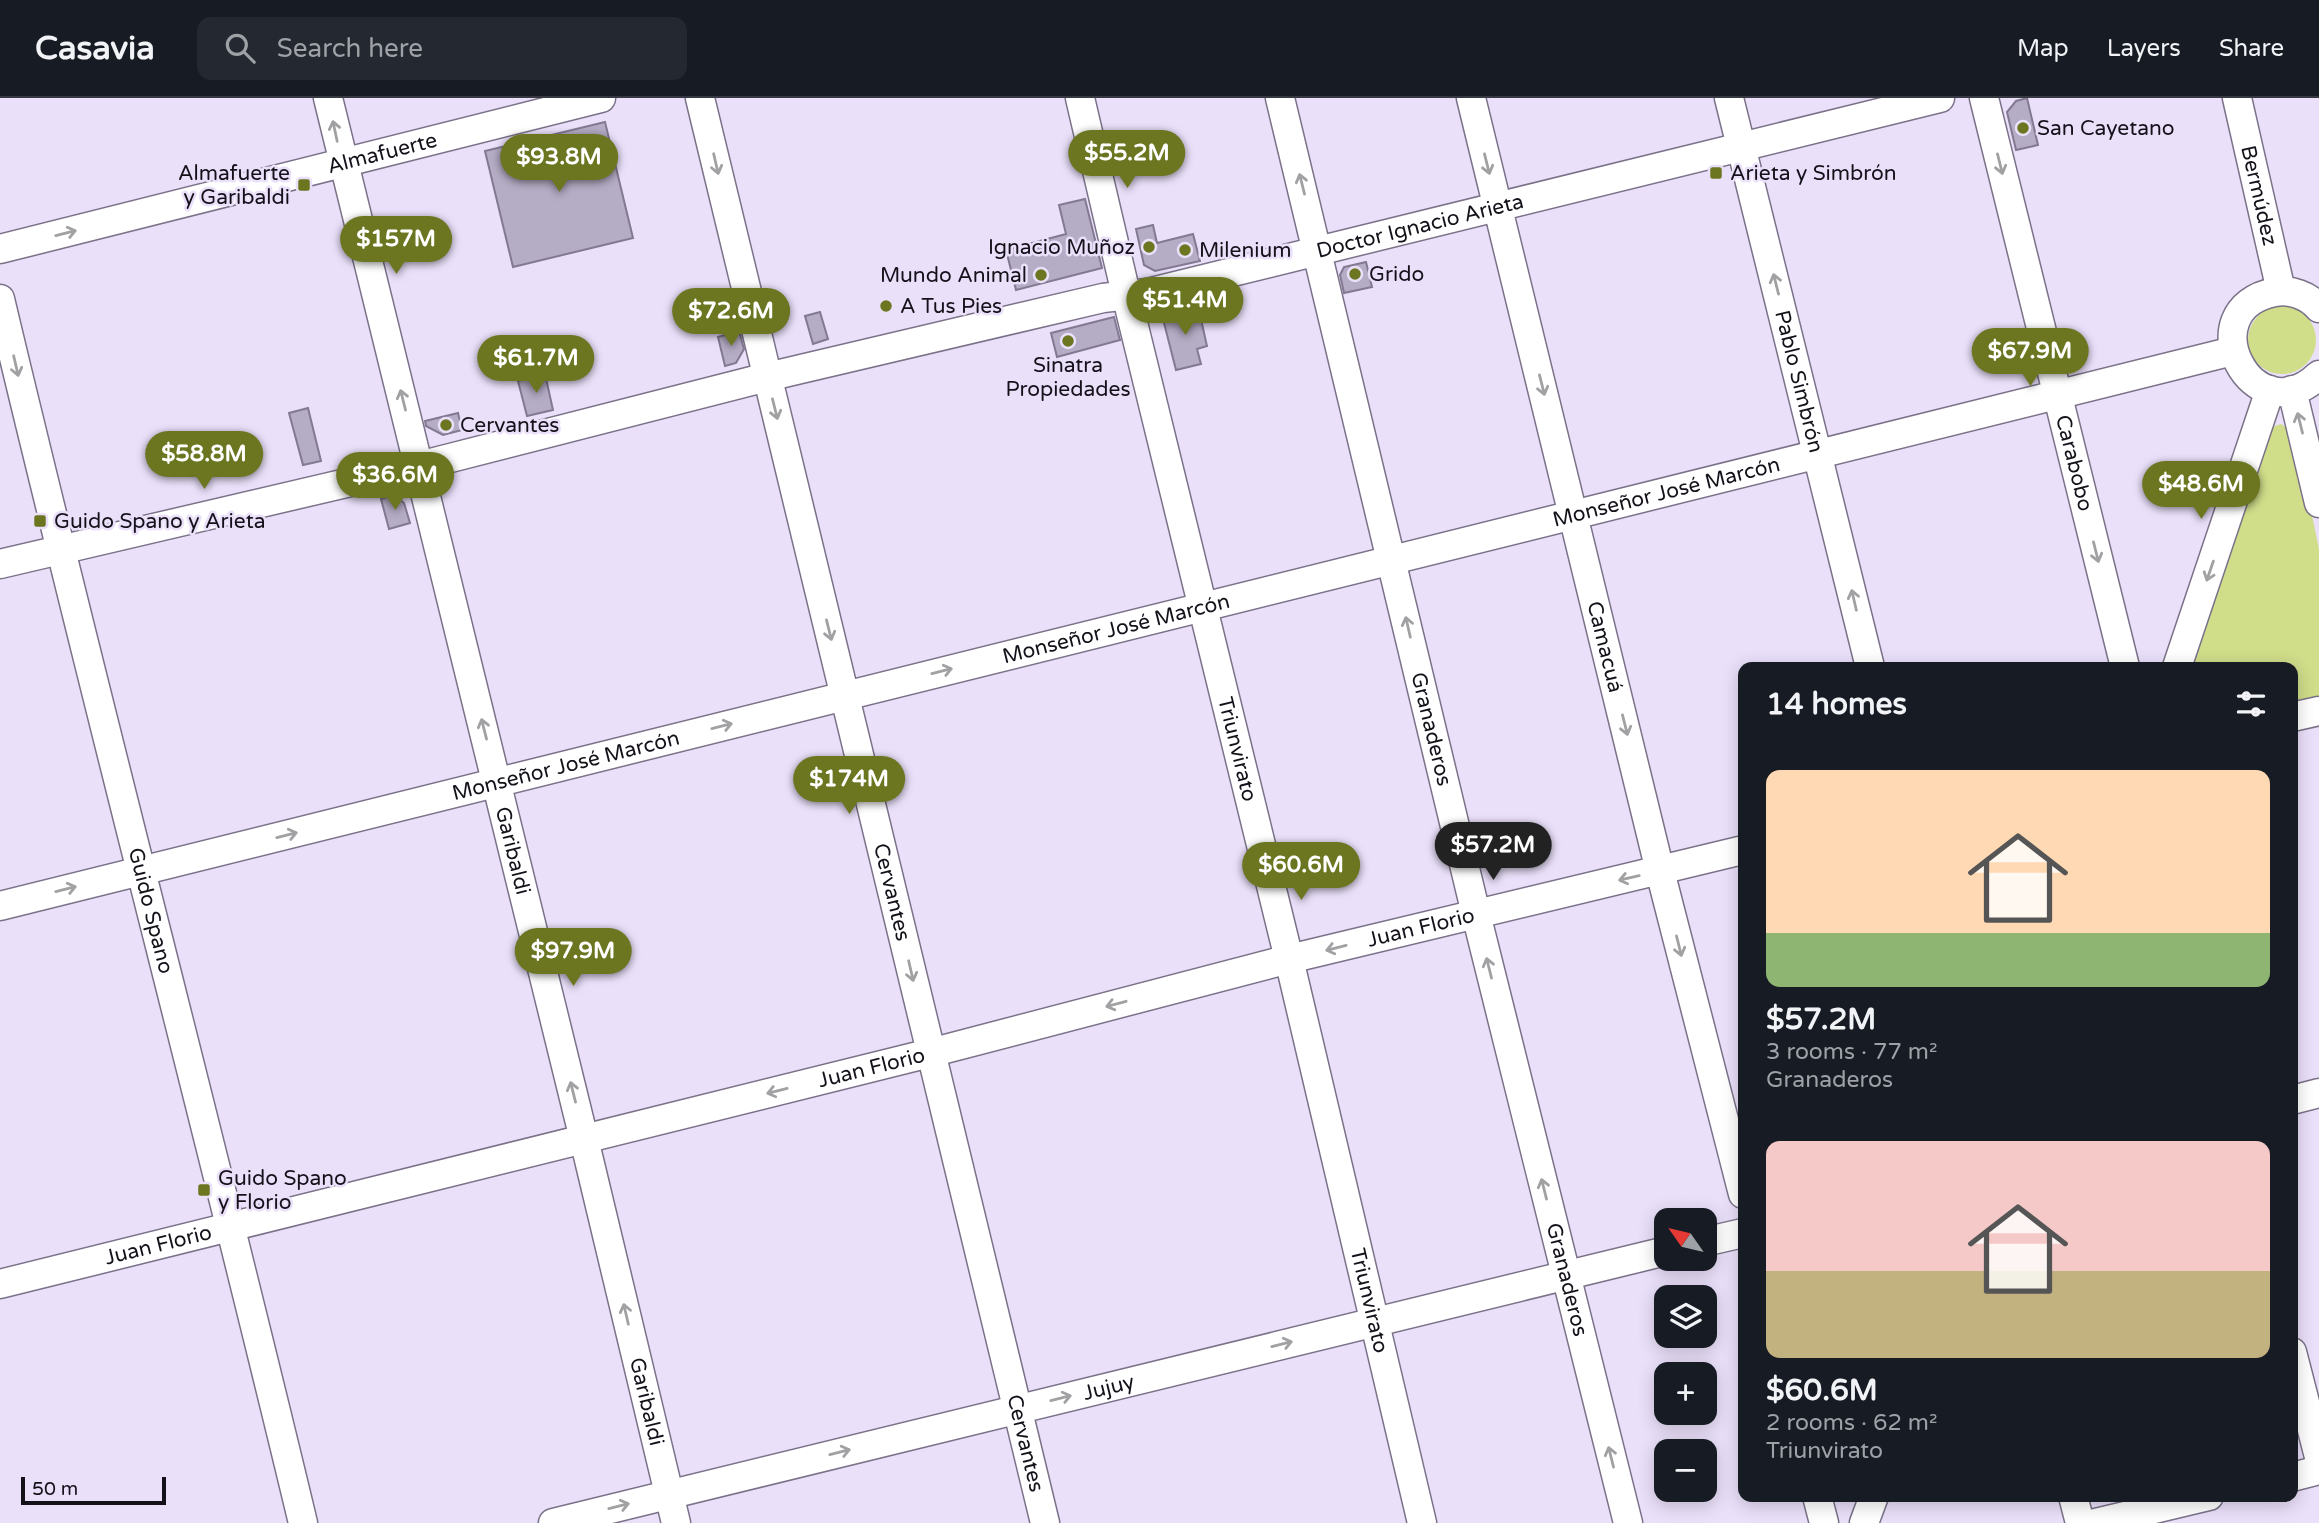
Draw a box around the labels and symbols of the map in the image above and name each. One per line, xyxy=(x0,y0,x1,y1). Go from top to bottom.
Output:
place label: San Cayetano xyxy=(2037,116,2175,141)
marker: San Cayetano xyxy=(2015,120,2031,136)
one-way arrow xyxy=(328,121,341,143)
street label: Almafuerte xyxy=(325,128,440,179)
pin: $55.2M xyxy=(1070,130,1184,190)
pin: $93.8M xyxy=(502,134,616,194)
street label: Bermúdez xyxy=(2235,143,2282,248)
one-way arrow xyxy=(710,152,723,175)
one-way arrow xyxy=(1481,152,1494,175)
one-way arrow xyxy=(1994,152,2007,175)
place label: Almafuerte y Garibaldi xyxy=(178,161,290,210)
place label: Arieta y Simbrón xyxy=(1730,161,1897,186)
marker: Arieta y Simbrón xyxy=(1708,165,1724,181)
one-way arrow xyxy=(1295,173,1308,196)
marker: Almafuerte y Garibaldi xyxy=(296,177,312,193)
street label: Doctor Ignacio Arieta xyxy=(1314,189,1526,264)
pin: $157M xyxy=(347,216,445,276)
one-way arrow xyxy=(54,226,77,239)
place label: Ignacio Muñoz xyxy=(988,235,1135,260)
place label: Milenium xyxy=(1199,238,1292,263)
marker: Ignacio Muñoz xyxy=(1141,239,1157,255)
marker: Milenium xyxy=(1177,242,1193,258)
place label: Grido xyxy=(1369,262,1424,287)
place label: Mundo Animal xyxy=(880,263,1027,288)
marker: Grido xyxy=(1347,266,1363,282)
marker: Mundo Animal xyxy=(1033,267,1049,283)
one-way arrow xyxy=(1769,273,1782,296)
pin: $51.4M xyxy=(1128,278,1242,337)
pin: $72.6M xyxy=(674,288,788,348)
place label: A Tus Pies xyxy=(900,294,1002,319)
marker: A Tus Pies xyxy=(878,298,894,314)
street label: Pablo Simbrón xyxy=(1769,308,1828,455)
pin: $67.9M xyxy=(1973,328,2087,388)
marker: Sinatra Propiedades xyxy=(1060,333,1076,349)
pin: $61.7M xyxy=(479,336,593,395)
place label: Sinatra Propiedades xyxy=(1005,353,1131,402)
one-way arrow xyxy=(10,354,23,377)
one-way arrow xyxy=(1536,373,1549,396)
one-way arrow xyxy=(396,389,409,411)
one-way arrow xyxy=(769,397,782,420)
street label: Carabobo xyxy=(2050,412,2098,514)
one-way arrow xyxy=(2293,412,2306,435)
place label: Cervantes xyxy=(460,413,559,438)
marker: Cervantes xyxy=(438,417,454,433)
pin: $58.8M xyxy=(147,432,261,491)
pin: $36.6M xyxy=(338,452,452,512)
street label: Monseñor José Marcón xyxy=(1550,452,1783,533)
pin: $48.6M xyxy=(2144,462,2258,521)
place label: Guido Spano y Arieta xyxy=(54,509,266,534)
marker: Guido Spano y Arieta xyxy=(32,513,48,529)
one-way arrow xyxy=(2090,540,2103,562)
one-way arrow xyxy=(2203,559,2215,581)
street label: Monseñor José Marcón xyxy=(1000,589,1232,669)
one-way arrow xyxy=(1847,589,1860,612)
street label: Camacuá xyxy=(1581,599,1628,695)
one-way arrow xyxy=(1401,616,1414,639)
one-way arrow xyxy=(823,618,836,641)
one-way arrow xyxy=(931,664,953,677)
street label: Granaderos xyxy=(1405,670,1457,789)
street label: Triunvirato xyxy=(1212,694,1262,804)
one-way arrow xyxy=(1619,713,1632,736)
one-way arrow xyxy=(477,718,490,740)
one-way arrow xyxy=(710,719,733,732)
street label: Monseñor José Marcón xyxy=(450,726,682,806)
pin: $174M xyxy=(800,756,898,816)
street label: Garibaldi xyxy=(490,804,535,897)
pin: $57.2M xyxy=(1436,822,1550,882)
one-way arrow xyxy=(275,828,298,841)
street label: Cervantes xyxy=(868,841,916,943)
pin: $60.6M xyxy=(1244,842,1358,902)
street label: Guido Spano xyxy=(123,845,178,976)
one-way arrow xyxy=(1618,872,1641,886)
one-way arrow xyxy=(54,882,77,895)
street label: Juan Florio xyxy=(1365,903,1477,953)
pin: $97.9M xyxy=(516,928,630,988)
one-way arrow xyxy=(1673,934,1686,957)
one-way arrow xyxy=(1325,942,1348,955)
one-way arrow xyxy=(1482,957,1495,980)
one-way arrow xyxy=(905,959,918,982)
one-way arrow xyxy=(1105,998,1128,1011)
street label: Juan Florio xyxy=(816,1043,928,1093)
one-way arrow xyxy=(566,1081,579,1104)
one-way arrow xyxy=(766,1085,789,1098)
place label: Guido Spano y Florio xyxy=(218,1166,347,1215)
one-way arrow xyxy=(1537,1178,1550,1200)
marker: Guido Spano y Florio xyxy=(196,1182,212,1198)
north arrow xyxy=(1654,1208,1717,1270)
street label: Juan Florio xyxy=(102,1220,214,1271)
street label: Granaderos xyxy=(1541,1220,1593,1339)
street label: Triunvirato xyxy=(1345,1246,1394,1356)
one-way arrow xyxy=(619,1303,632,1325)
one-way arrow xyxy=(1270,1336,1293,1350)
street label: Garibaldi xyxy=(624,1355,669,1448)
street label: Jujuy xyxy=(1081,1369,1137,1406)
one-way arrow xyxy=(1049,1391,1072,1404)
street label: Cervantes xyxy=(1001,1392,1049,1495)
one-way arrow xyxy=(828,1445,851,1458)
one-way arrow xyxy=(1604,1446,1617,1469)
scale bar xyxy=(21,1474,166,1506)
one-way arrow xyxy=(607,1499,630,1512)

